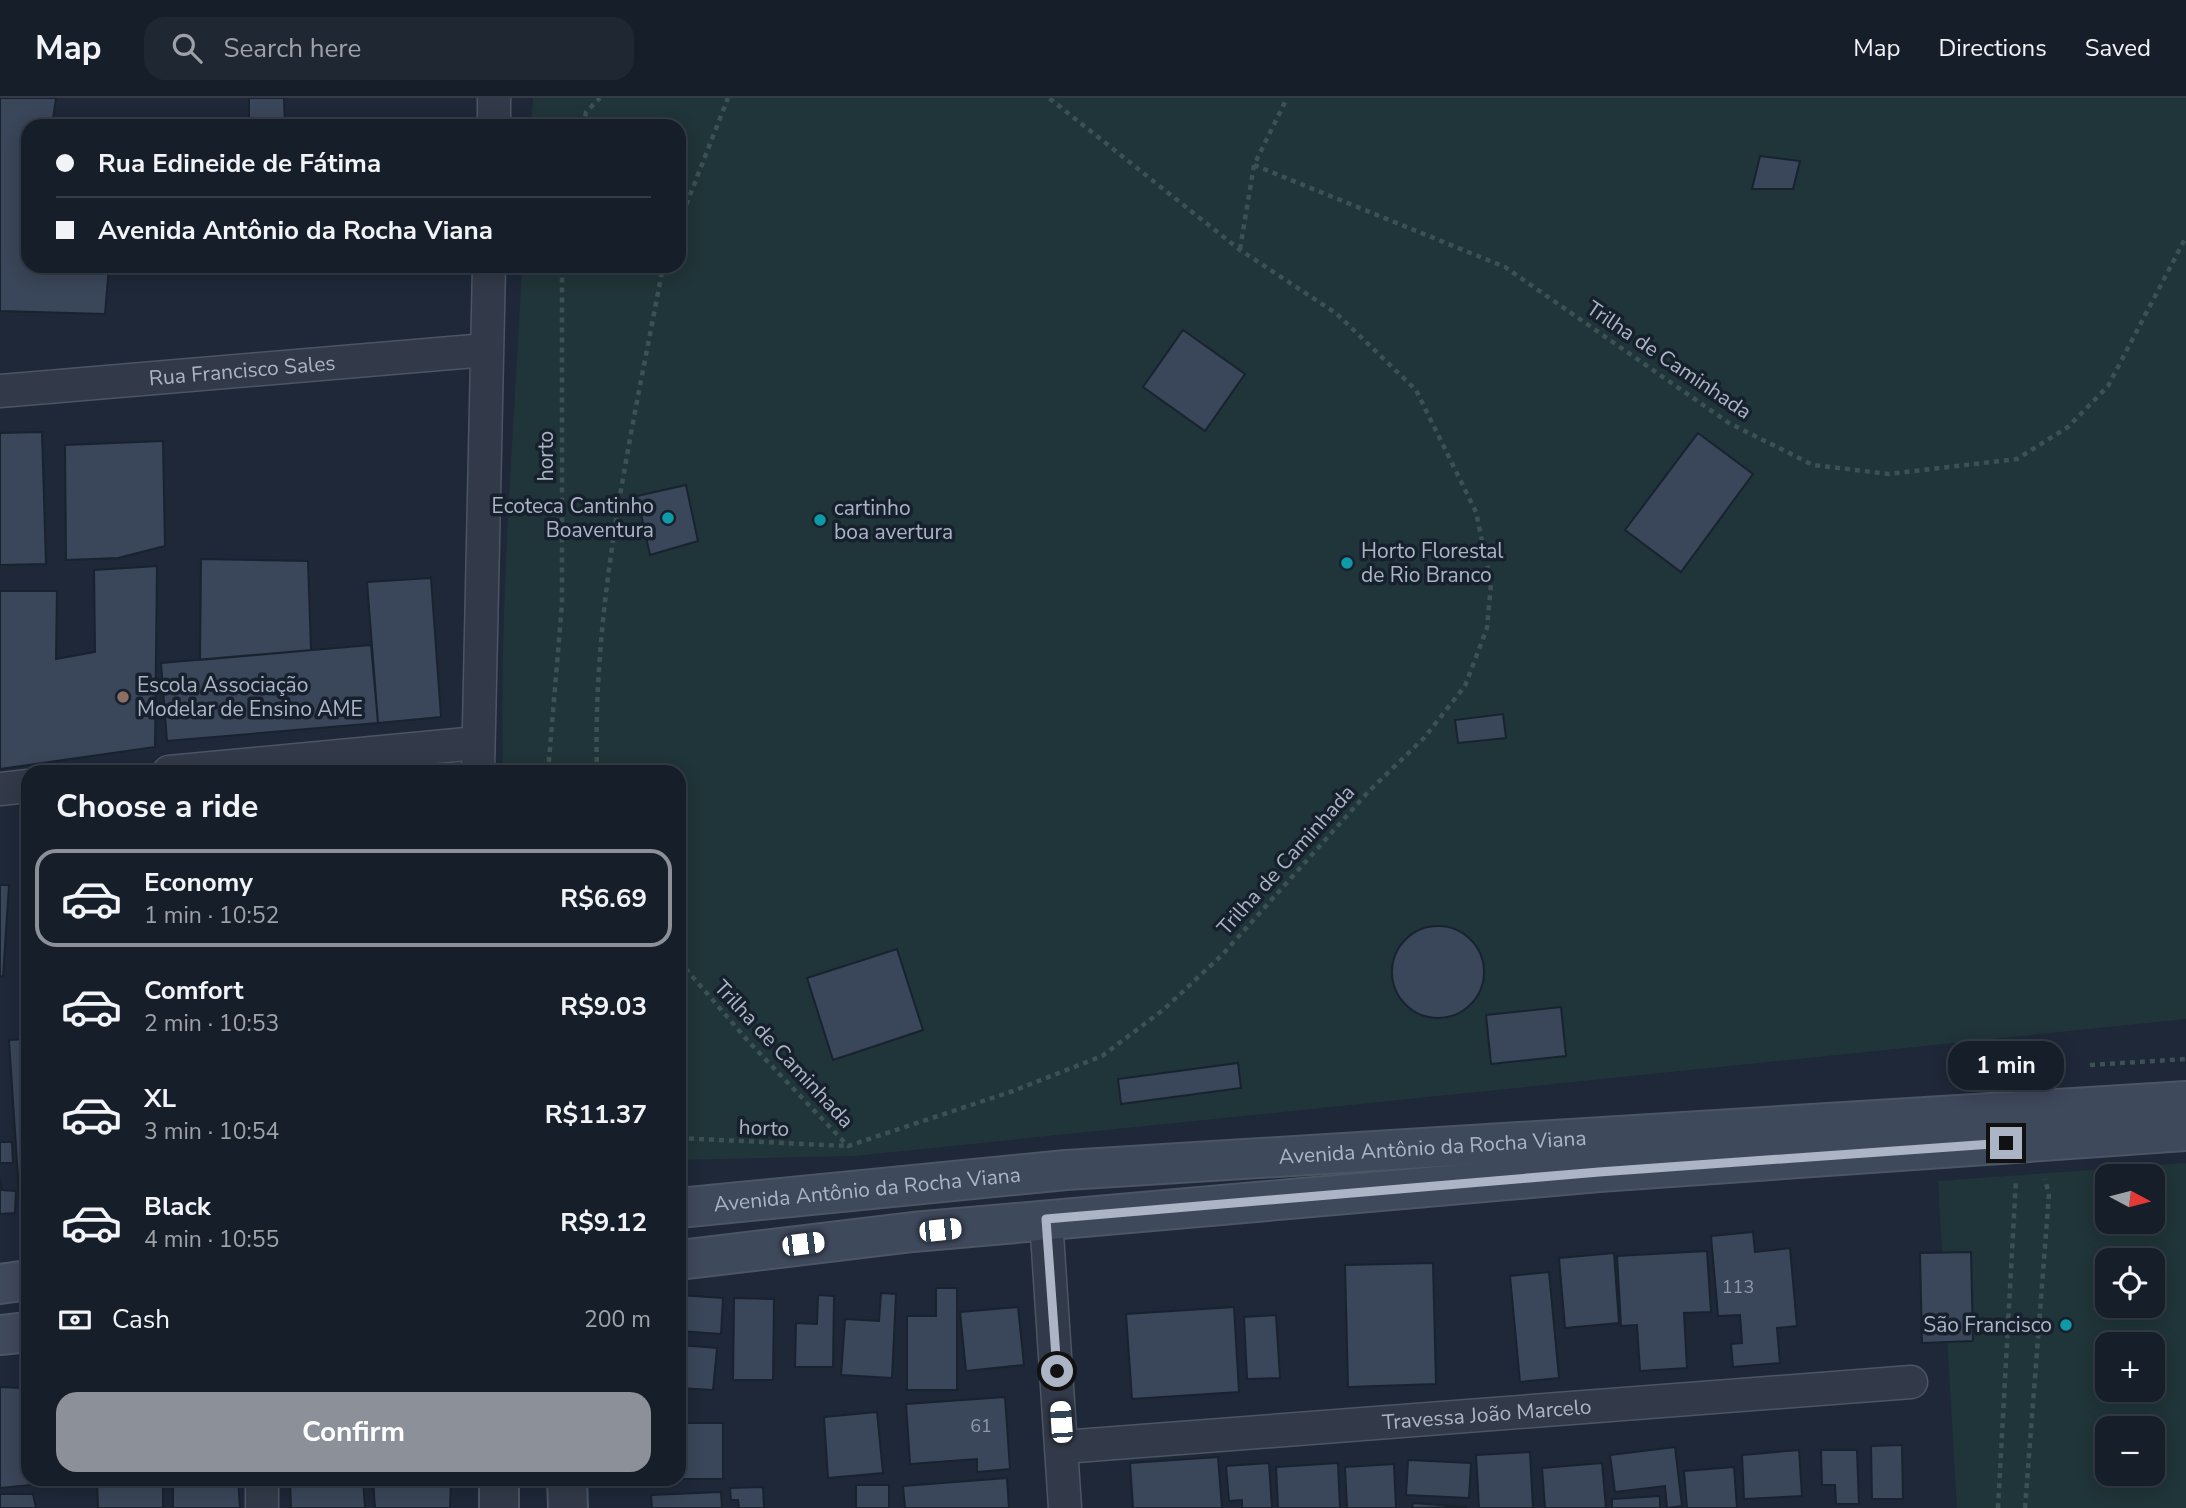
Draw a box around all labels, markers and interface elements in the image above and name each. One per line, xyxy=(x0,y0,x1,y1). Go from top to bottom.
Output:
search box xyxy=(144,17,634,80)
text: Map xyxy=(35,26,102,71)
icon: search xyxy=(168,29,206,67)
text: Search here xyxy=(224,31,361,66)
text: Map xyxy=(1853,32,1900,64)
text: Directions xyxy=(1938,32,2047,64)
text: Saved xyxy=(2085,32,2151,64)
text: Rua Edineide de Fátima xyxy=(98,146,381,181)
text: Avenida Antônio da Rocha Viana xyxy=(98,213,493,248)
street label: Trilha de Caminhada xyxy=(1581,294,1757,426)
street label: Rua Francisco Sales xyxy=(148,349,336,392)
street label: horto xyxy=(532,431,560,481)
place label: Ecoteca Cantinho Boaventura xyxy=(492,492,654,544)
place label: cartinho boa avertura xyxy=(834,494,953,546)
marker: Ecoteca Cantinho Boaventura xyxy=(660,510,676,526)
marker: cartinho boa avertura xyxy=(812,512,828,528)
place label: Horto Florestal de Rio Branco xyxy=(1361,537,1504,589)
marker: Horto Florestal de Rio Branco xyxy=(1339,555,1355,571)
place label: Escola Associação Modelar de Ensino AME xyxy=(137,671,363,723)
marker: Escola Associação Modelar de Ensino AME xyxy=(115,689,131,705)
street label: Trilha de Caminhada xyxy=(1211,779,1361,941)
text: Choose a ride xyxy=(56,785,258,828)
text: Economy xyxy=(144,865,253,900)
icon: car xyxy=(60,867,123,930)
text: R$6.69 xyxy=(560,881,647,916)
text: 1 min · 10:52 xyxy=(144,900,279,931)
text: Comfort xyxy=(144,973,244,1008)
street label: Trilha de Caminhada xyxy=(708,974,860,1134)
icon: car xyxy=(60,975,123,1038)
text: R$9.03 xyxy=(560,989,647,1024)
text: 2 min · 10:53 xyxy=(144,1008,279,1039)
callout: 1 min xyxy=(1948,1042,2064,1090)
text: 1 min xyxy=(1976,1050,2036,1081)
text: XL xyxy=(144,1081,176,1116)
icon: car xyxy=(60,1083,123,1146)
text: R$11.37 xyxy=(545,1097,647,1132)
street label: horto xyxy=(738,1113,790,1143)
text: 3 min · 10:54 xyxy=(144,1116,279,1147)
street label: Avenida Antônio da Rocha Viana xyxy=(1278,1124,1587,1171)
route end xyxy=(1990,1127,2022,1159)
street label: Avenida Antônio da Rocha Viana xyxy=(712,1161,1022,1219)
north arrow xyxy=(2095,1164,2165,1234)
map controls xyxy=(2095,1164,2165,1486)
text: Black xyxy=(144,1189,211,1224)
icon: car xyxy=(60,1191,123,1254)
text: R$9.12 xyxy=(560,1205,647,1240)
car xyxy=(919,1217,962,1243)
text: 4 min · 10:55 xyxy=(144,1224,279,1255)
car xyxy=(781,1231,826,1257)
button: locate xyxy=(2095,1248,2165,1318)
house number: 113 xyxy=(1722,1275,1754,1299)
icon: cash xyxy=(56,1301,94,1339)
text: Cash xyxy=(112,1302,170,1337)
text: 200 m xyxy=(584,1304,651,1335)
place label: São Francisco xyxy=(1923,1311,2052,1339)
marker: São Francisco xyxy=(2058,1317,2074,1333)
button: + xyxy=(2095,1332,2165,1402)
route start xyxy=(1041,1355,1073,1387)
button: Confirm xyxy=(56,1392,651,1472)
street label: Travessa João Marcelo xyxy=(1381,1393,1592,1436)
car xyxy=(1050,1400,1073,1444)
house number: 61 xyxy=(970,1414,992,1438)
button: − xyxy=(2095,1416,2165,1486)

